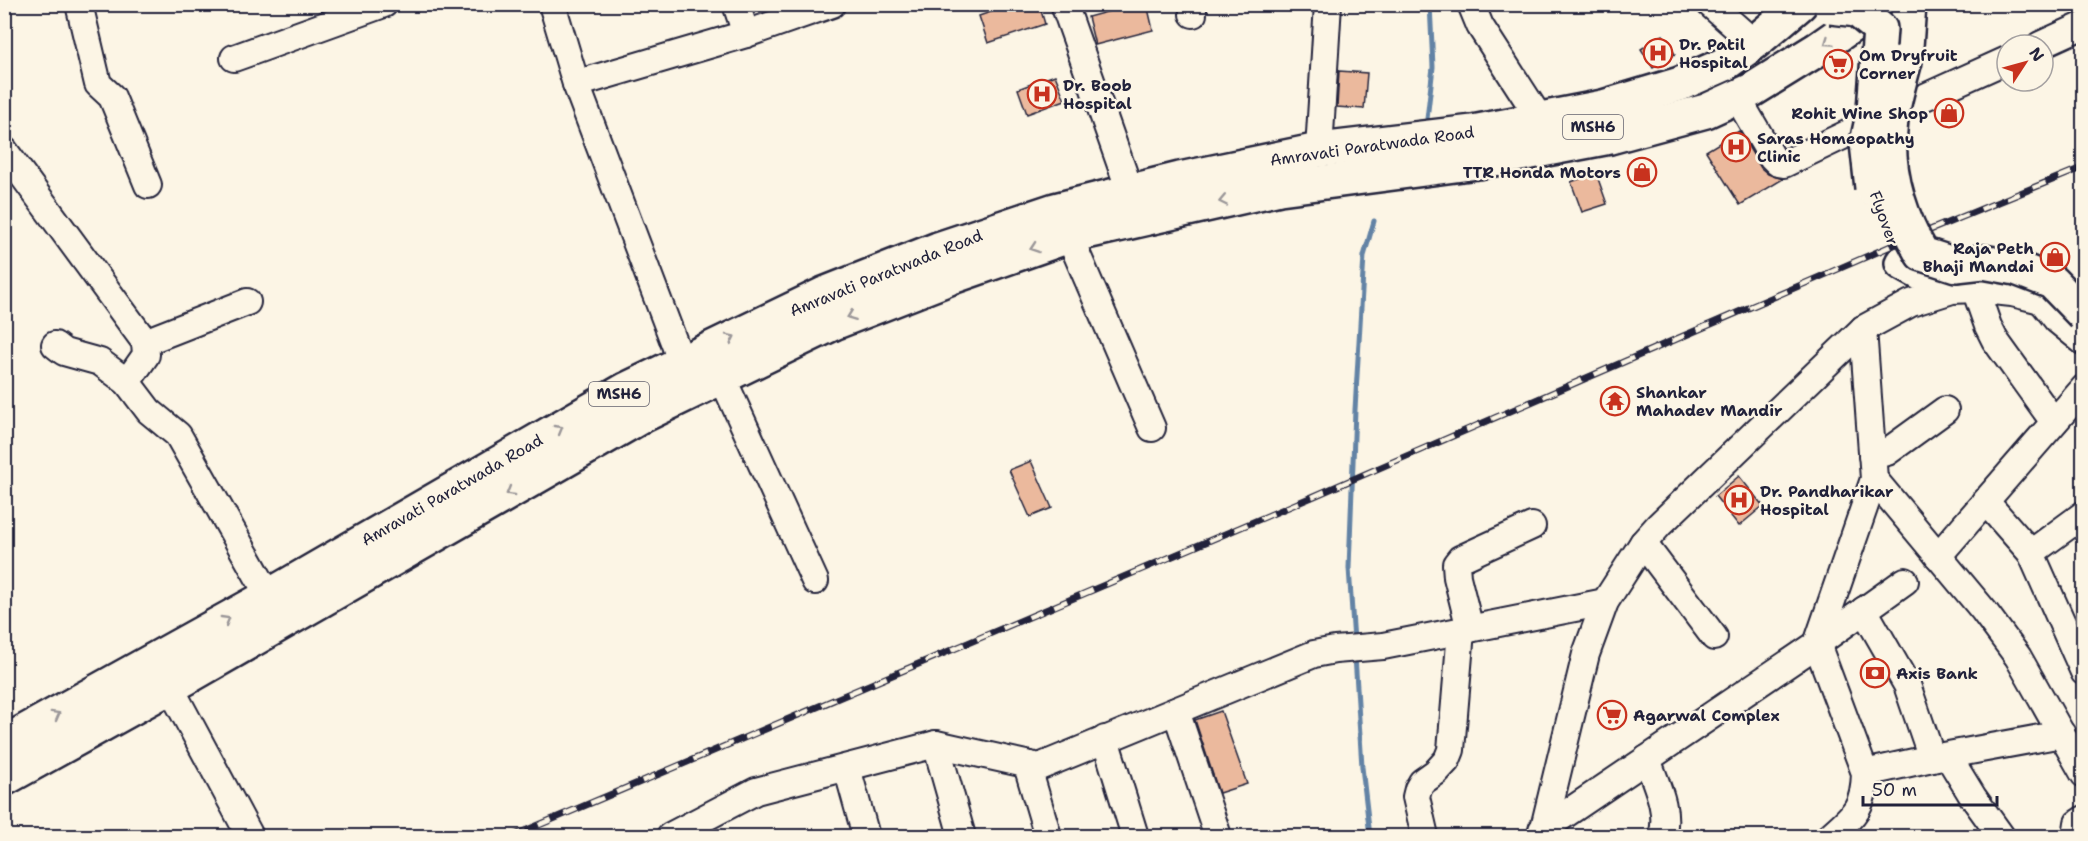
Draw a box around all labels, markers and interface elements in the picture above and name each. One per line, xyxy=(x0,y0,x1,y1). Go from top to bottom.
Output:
north arrow xyxy=(1995,33,2055,93)
place label: Dr. Patil Hospital xyxy=(1679,34,1748,73)
one-way arrow xyxy=(1823,35,1834,46)
hospital icon: Dr. Patil Hospital xyxy=(1642,37,1674,69)
text: N xyxy=(2025,43,2049,66)
place label: Om Dryfruit Corner xyxy=(1859,45,1958,84)
supermarket icon: Om Dryfruit Corner xyxy=(1822,48,1854,80)
place label: Dr. Boob Hospital xyxy=(1063,75,1132,114)
hospital icon: Dr. Boob Hospital xyxy=(1026,78,1058,110)
shop icon: Rohit Wine Shop xyxy=(1933,97,1965,129)
place label: Rohit Wine Shop xyxy=(1791,103,1928,124)
road number: MSH6 xyxy=(1563,115,1623,139)
street label: Amravati Paratwada Road xyxy=(1268,121,1476,171)
place label: Saras Homeopathy Clinic xyxy=(1757,128,1915,167)
hospital icon: Saras Homeopathy Clinic xyxy=(1720,131,1752,163)
shop icon: TTR Honda Motors xyxy=(1626,156,1658,188)
place label: TTR Honda Motors xyxy=(1463,162,1621,183)
street label: Flyover xyxy=(1865,188,1903,248)
one-way arrow xyxy=(1218,194,1228,207)
street label: Amravati Paratwada Road xyxy=(787,225,985,321)
place label: Raja Peth Bhaji Mandai xyxy=(1923,238,2034,277)
one-way arrow xyxy=(1029,241,1040,254)
shop icon: Raja Peth Bhaji Mandai xyxy=(2039,241,2071,273)
one-way arrow xyxy=(846,309,857,321)
one-way arrow xyxy=(725,334,736,346)
road number: MSH6 xyxy=(589,382,649,406)
place label: Shankar Mahadev Mandir xyxy=(1636,382,1783,421)
temple icon: Shankar Mahadev Mandir xyxy=(1599,385,1631,417)
one-way arrow xyxy=(553,425,563,436)
street label: Amravati Paratwada Road xyxy=(357,429,547,551)
place label: Dr. Pandharikar Hospital xyxy=(1760,481,1894,520)
hospital icon: Dr. Pandharikar Hospital xyxy=(1723,484,1755,516)
one-way arrow xyxy=(506,485,516,496)
one-way arrow xyxy=(220,616,230,627)
bank icon: Axis Bank xyxy=(1859,657,1891,689)
place label: Axis Bank xyxy=(1896,663,1978,684)
supermarket icon: Agarwal Complex xyxy=(1596,699,1628,731)
place label: Agarwal Complex xyxy=(1633,705,1780,726)
one-way arrow xyxy=(49,711,60,722)
scale bar xyxy=(1863,769,1996,807)
text: 50 m xyxy=(1872,778,1917,802)

